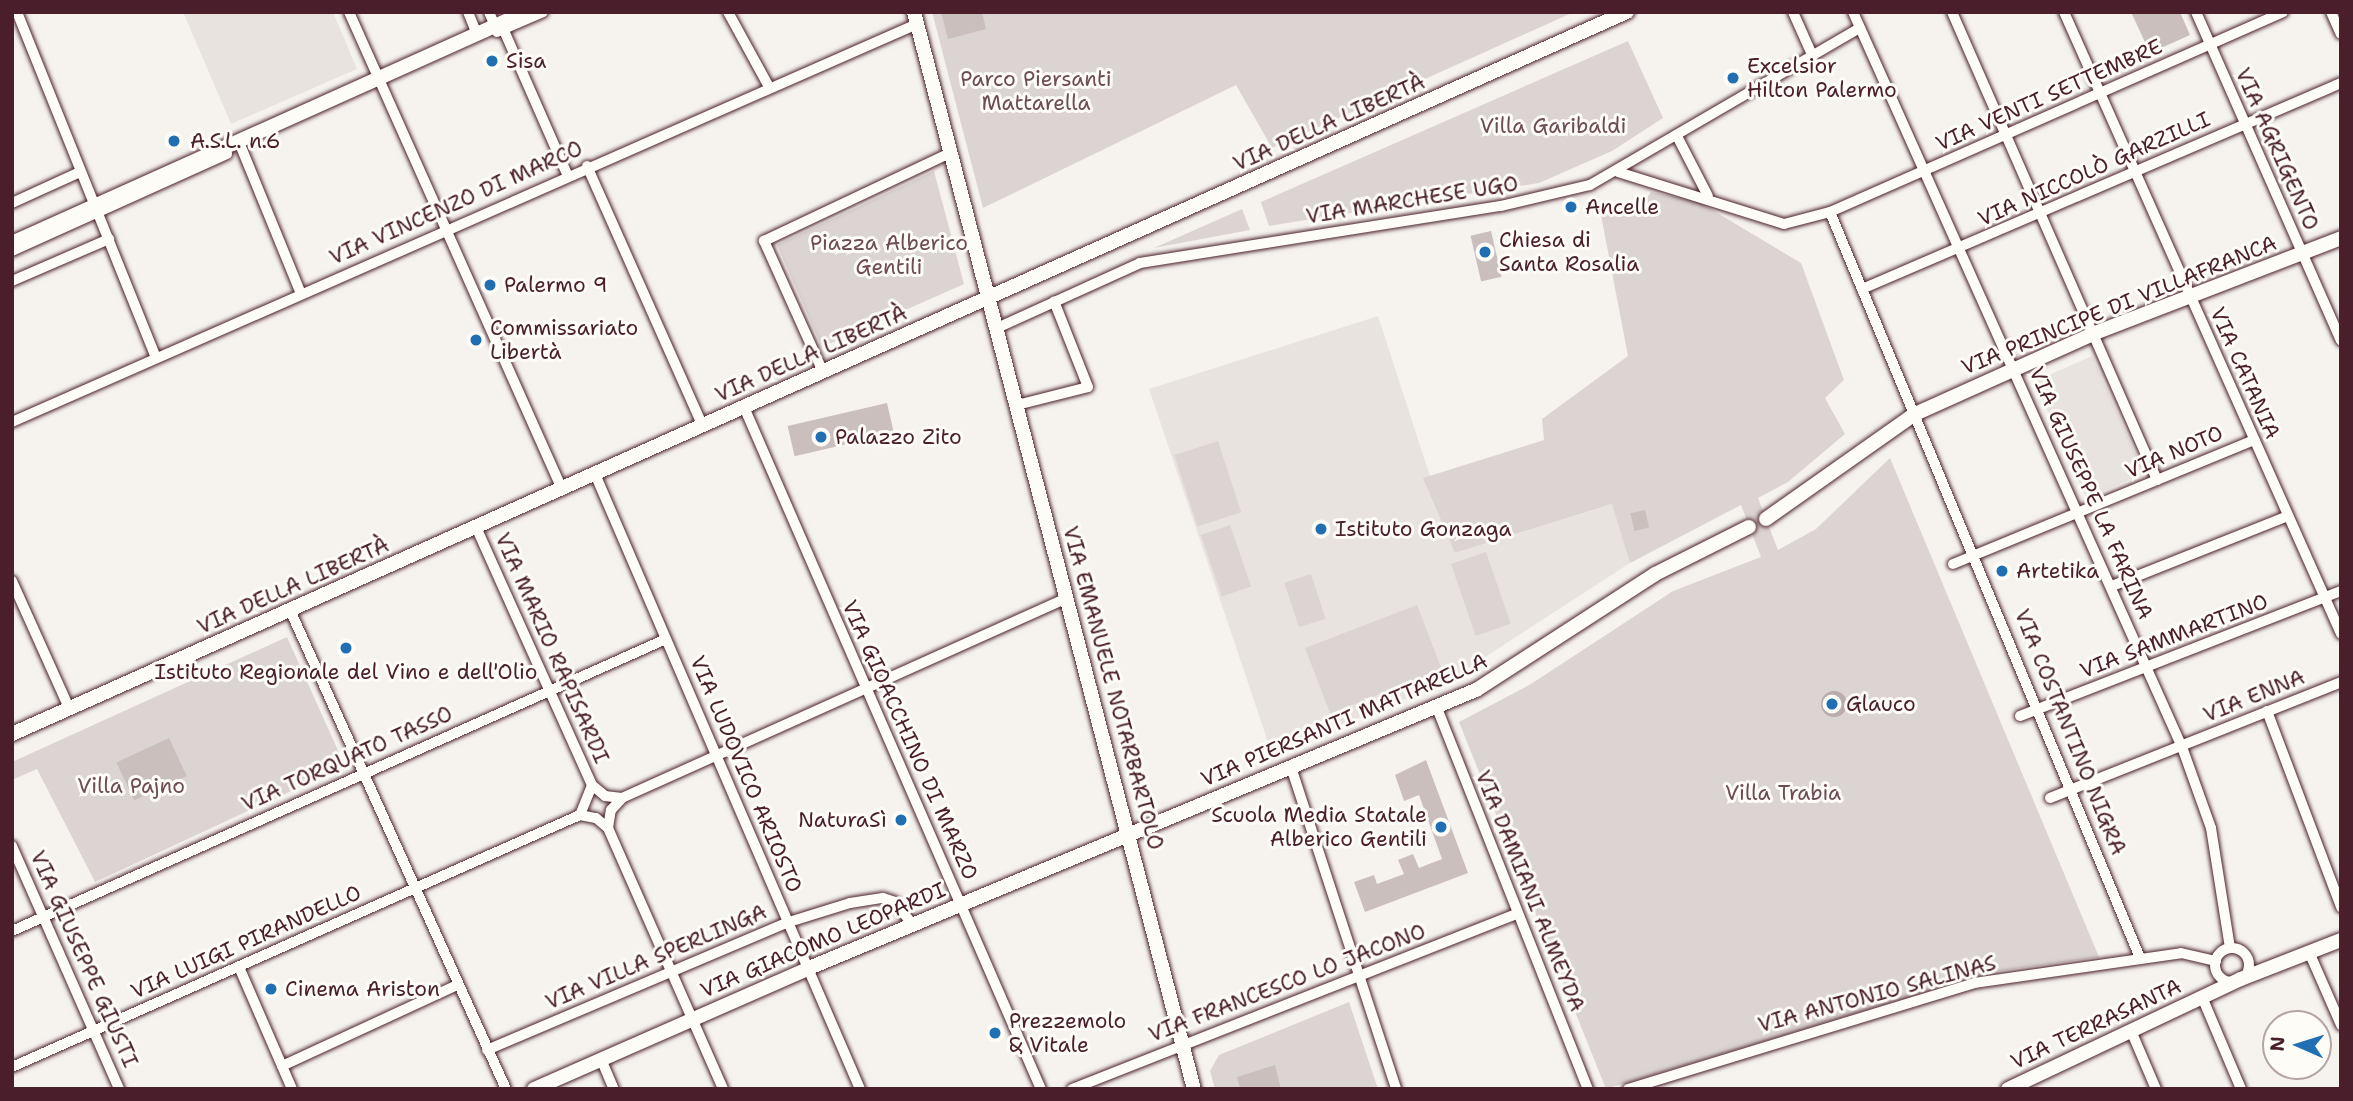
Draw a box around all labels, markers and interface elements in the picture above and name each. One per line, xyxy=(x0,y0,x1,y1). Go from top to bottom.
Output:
street label: VIA VENTI SETTEMBRE xyxy=(1932,34,2166,156)
place label: Sisa xyxy=(506,48,546,74)
marker: Sisa xyxy=(484,53,500,69)
place label: Excelsior Hilton Palermo xyxy=(1747,53,1897,103)
street label: VIA AGRIGENTO xyxy=(2230,64,2324,234)
park label: Parco Piersanti Mattarella xyxy=(960,66,1112,116)
street label: VIA DELLA LIBERTÀ xyxy=(1229,69,1429,177)
marker: Excelsior Hilton Palermo xyxy=(1725,70,1741,86)
street label: VIA NICCOLÒ GARZILLI xyxy=(1974,106,2214,232)
park label: Villa Garibaldi xyxy=(1480,113,1626,139)
place label: A.S.L. n.6 xyxy=(190,128,280,154)
marker: A.S.L. n.6 xyxy=(164,131,184,151)
street label: VIA VINCENZO DI MARCO xyxy=(326,136,586,270)
street label: VIA MARCHESE UGO xyxy=(1304,171,1520,229)
place label: Ancelle xyxy=(1585,194,1659,220)
marker: Ancelle xyxy=(1563,199,1579,215)
place label: Chiesa di Santa Rosalia xyxy=(1499,227,1639,277)
park label: Piazza Alberico Gentili xyxy=(810,230,968,280)
street label: VIA PRINCIPE DI VILLAFRANCA xyxy=(1958,230,2280,380)
marker: Chiesa di Santa Rosalia xyxy=(1477,244,1493,260)
place label: Palermo 9 xyxy=(504,272,607,298)
marker: Palermo 9 xyxy=(482,277,498,293)
street label: VIA DELLA LIBERTÀ xyxy=(711,300,911,408)
street label: VIA CATANIA xyxy=(2205,303,2285,443)
place label: Commissariato Libertà xyxy=(490,315,638,365)
marker: Commissariato Libertà xyxy=(468,332,484,348)
street label: VIA GIUSEPPE LA FARINA xyxy=(2024,363,2158,623)
street label: VIA NOTO xyxy=(2121,420,2227,484)
place label: Palazzo Zito xyxy=(835,424,962,450)
marker: Palazzo Zito xyxy=(813,429,829,445)
place label: Istituto Gonzaga xyxy=(1335,516,1512,542)
marker: Istituto Gonzaga xyxy=(1313,521,1329,537)
street label: VIA EMANUELE NOTARBARTOLO xyxy=(1058,523,1168,853)
street label: VIA MARIO RAPISARDI xyxy=(490,529,614,767)
street label: VIA DELLA LIBERTÀ xyxy=(193,532,393,640)
place label: Artetika xyxy=(2016,558,2099,584)
marker: Artetika xyxy=(1994,563,2010,579)
street label: VIA SAMMARTINO xyxy=(2077,589,2271,683)
street label: VIA GIOACCHINO DI MARZO xyxy=(837,596,983,884)
street label: VIA COSTANTINO NIGRA xyxy=(2009,605,2131,859)
marker: Istituto Regionale del Vino e dell'Olio xyxy=(338,640,354,656)
street label: VIA PIERSANTI MATTARELLA xyxy=(1197,648,1491,792)
street label: VIA LUDOVICO ARIOSTO xyxy=(685,652,807,896)
place label: Istituto Regionale del Vino e dell'Olio xyxy=(155,659,537,685)
street label: VIA ENNA xyxy=(2200,664,2308,728)
place label: Glauco xyxy=(1846,691,1916,717)
marker: Glauco xyxy=(1824,696,1840,712)
street label: VIA TORQUATO TASSO xyxy=(238,701,456,817)
street label: VIA DAMIANI ALMEYDA xyxy=(1470,767,1590,1015)
park label: Villa Pajno xyxy=(77,773,185,799)
park label: Villa Trabia xyxy=(1725,780,1841,806)
place label: Scuola Media Statale Alberico Gentili xyxy=(1211,802,1427,852)
place label: NaturaSì xyxy=(798,807,887,833)
marker: NaturaSì xyxy=(893,812,909,828)
marker: Scuola Media Statale Alberico Gentili xyxy=(1433,819,1449,835)
street label: VIA GIUSEPPE GIUSTI xyxy=(25,847,143,1071)
street label: VIA GIACOMO LEOPARDI xyxy=(697,877,949,1003)
street label: VIA LUIGI PIRANDELLO xyxy=(127,880,365,1004)
street label: VIA VILLA SPERLINGA xyxy=(542,899,770,1015)
street label: VIA FRANCESCO LO JACONO xyxy=(1145,918,1429,1048)
street label: VIA ANTONIO SALINAS xyxy=(1755,950,1999,1038)
street label: VIA TERRASANTA xyxy=(2007,973,2185,1075)
place label: Cinema Ariston xyxy=(285,976,440,1002)
marker: Cinema Ariston xyxy=(263,981,279,997)
place label: Prezzemolo & Vitale xyxy=(1009,1008,1126,1058)
north arrow xyxy=(2262,1010,2332,1080)
marker: Prezzemolo & Vitale xyxy=(987,1025,1003,1041)
text: N xyxy=(2265,1036,2290,1052)

